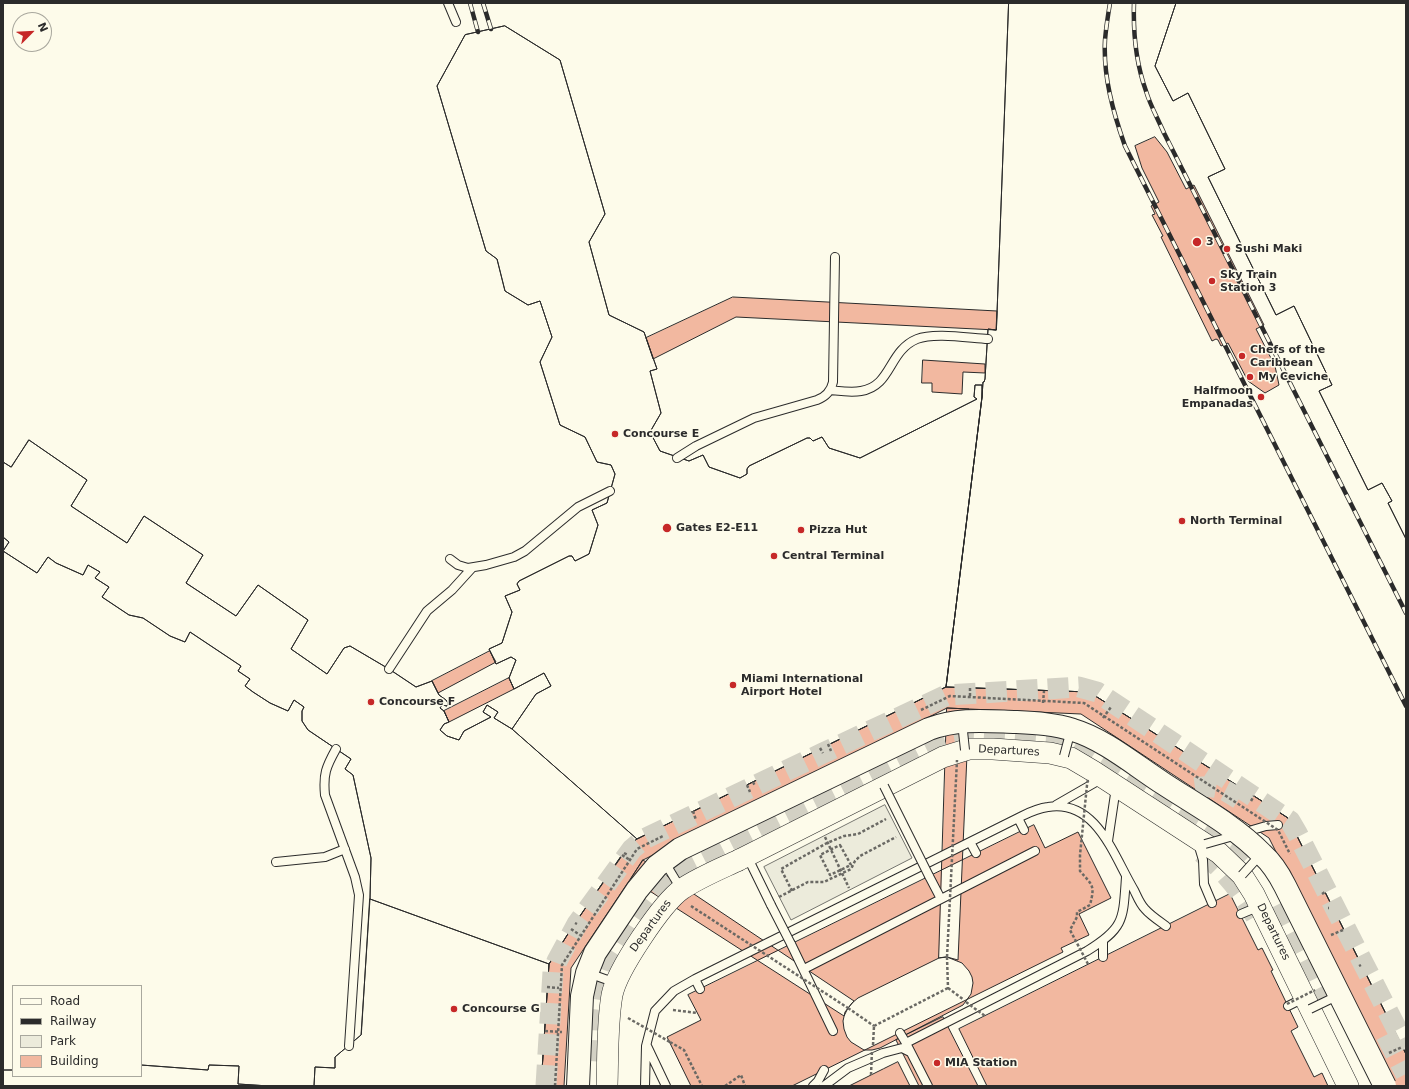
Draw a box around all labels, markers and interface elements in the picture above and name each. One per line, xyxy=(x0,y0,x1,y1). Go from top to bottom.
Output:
north arrow xyxy=(12,12,52,52)
text: N xyxy=(35,20,50,34)
place label: 3 xyxy=(1206,235,1214,249)
marker: 3 xyxy=(1191,236,1203,248)
place label: Sushi Maki xyxy=(1235,242,1302,256)
marker: Sushi Maki xyxy=(1222,244,1232,254)
place label: Sky Train Station 3 xyxy=(1220,268,1277,294)
marker: Sky Train Station 3 xyxy=(1207,276,1217,286)
place label: Chefs of the Caribbean xyxy=(1250,343,1325,369)
marker: Chefs of the Caribbean xyxy=(1237,351,1247,361)
place label: My Ceviche xyxy=(1258,370,1328,384)
marker: My Ceviche xyxy=(1245,372,1255,382)
place label: Halfmoon Empanadas xyxy=(1182,384,1253,410)
marker: Halfmoon Empanadas xyxy=(1256,392,1266,402)
place label: Concourse E xyxy=(623,427,699,441)
marker: Concourse E xyxy=(610,429,620,439)
place label: North Terminal xyxy=(1190,514,1282,528)
marker: North Terminal xyxy=(1177,516,1187,526)
place label: Gates E2-E11 xyxy=(676,521,758,535)
marker: Gates E2-E11 xyxy=(661,522,673,534)
place label: Pizza Hut xyxy=(809,523,867,537)
marker: Pizza Hut xyxy=(796,525,806,535)
place label: Central Terminal xyxy=(782,549,884,563)
marker: Central Terminal xyxy=(769,551,779,561)
place label: Miami International Airport Hotel xyxy=(741,672,863,698)
marker: Miami International Airport Hotel xyxy=(728,680,738,690)
place label: Concourse F xyxy=(379,695,455,709)
marker: Concourse F xyxy=(366,697,376,707)
street label: Departures xyxy=(978,743,1040,759)
street label: Departures xyxy=(628,897,674,955)
street label: Departures xyxy=(1254,901,1292,963)
legend xyxy=(12,985,142,1077)
text: Road xyxy=(50,994,80,1008)
place label: Concourse G xyxy=(462,1002,540,1016)
marker: Concourse G xyxy=(449,1004,459,1014)
text: Railway xyxy=(50,1014,96,1028)
text: Park xyxy=(50,1034,76,1048)
text: Building xyxy=(50,1054,99,1068)
place label: MIA Station xyxy=(945,1056,1017,1070)
marker: MIA Station xyxy=(932,1058,942,1068)

